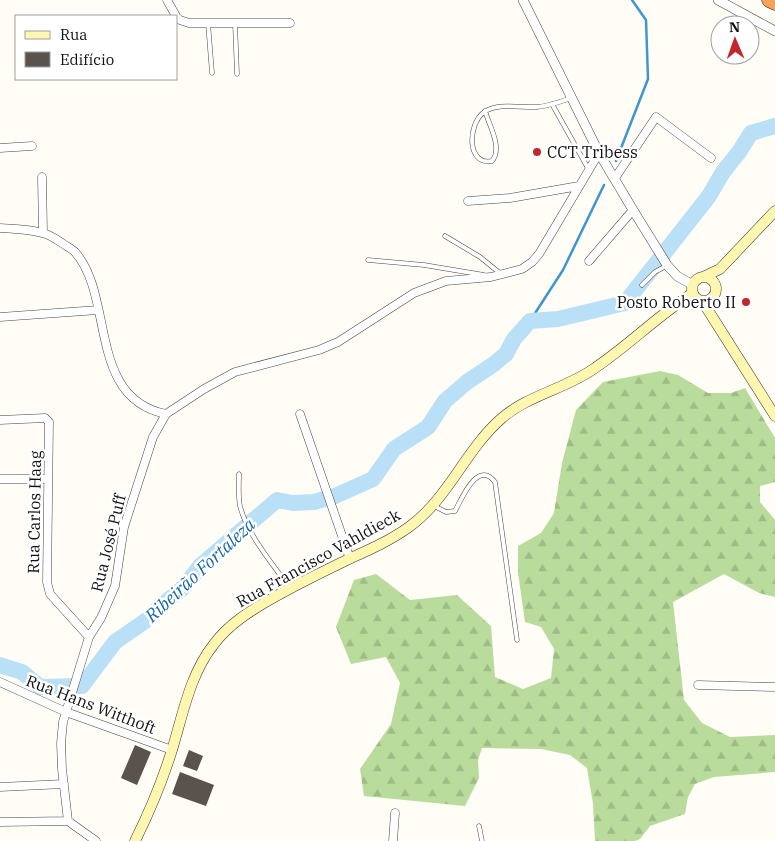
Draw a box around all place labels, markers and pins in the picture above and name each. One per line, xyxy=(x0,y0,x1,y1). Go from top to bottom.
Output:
place label: CCT Tribess xyxy=(547,142,638,162)
marker: CCT Tribess xyxy=(531,146,543,158)
place label: Posto Roberto II xyxy=(617,292,736,312)
marker: Posto Roberto II xyxy=(740,296,752,308)

